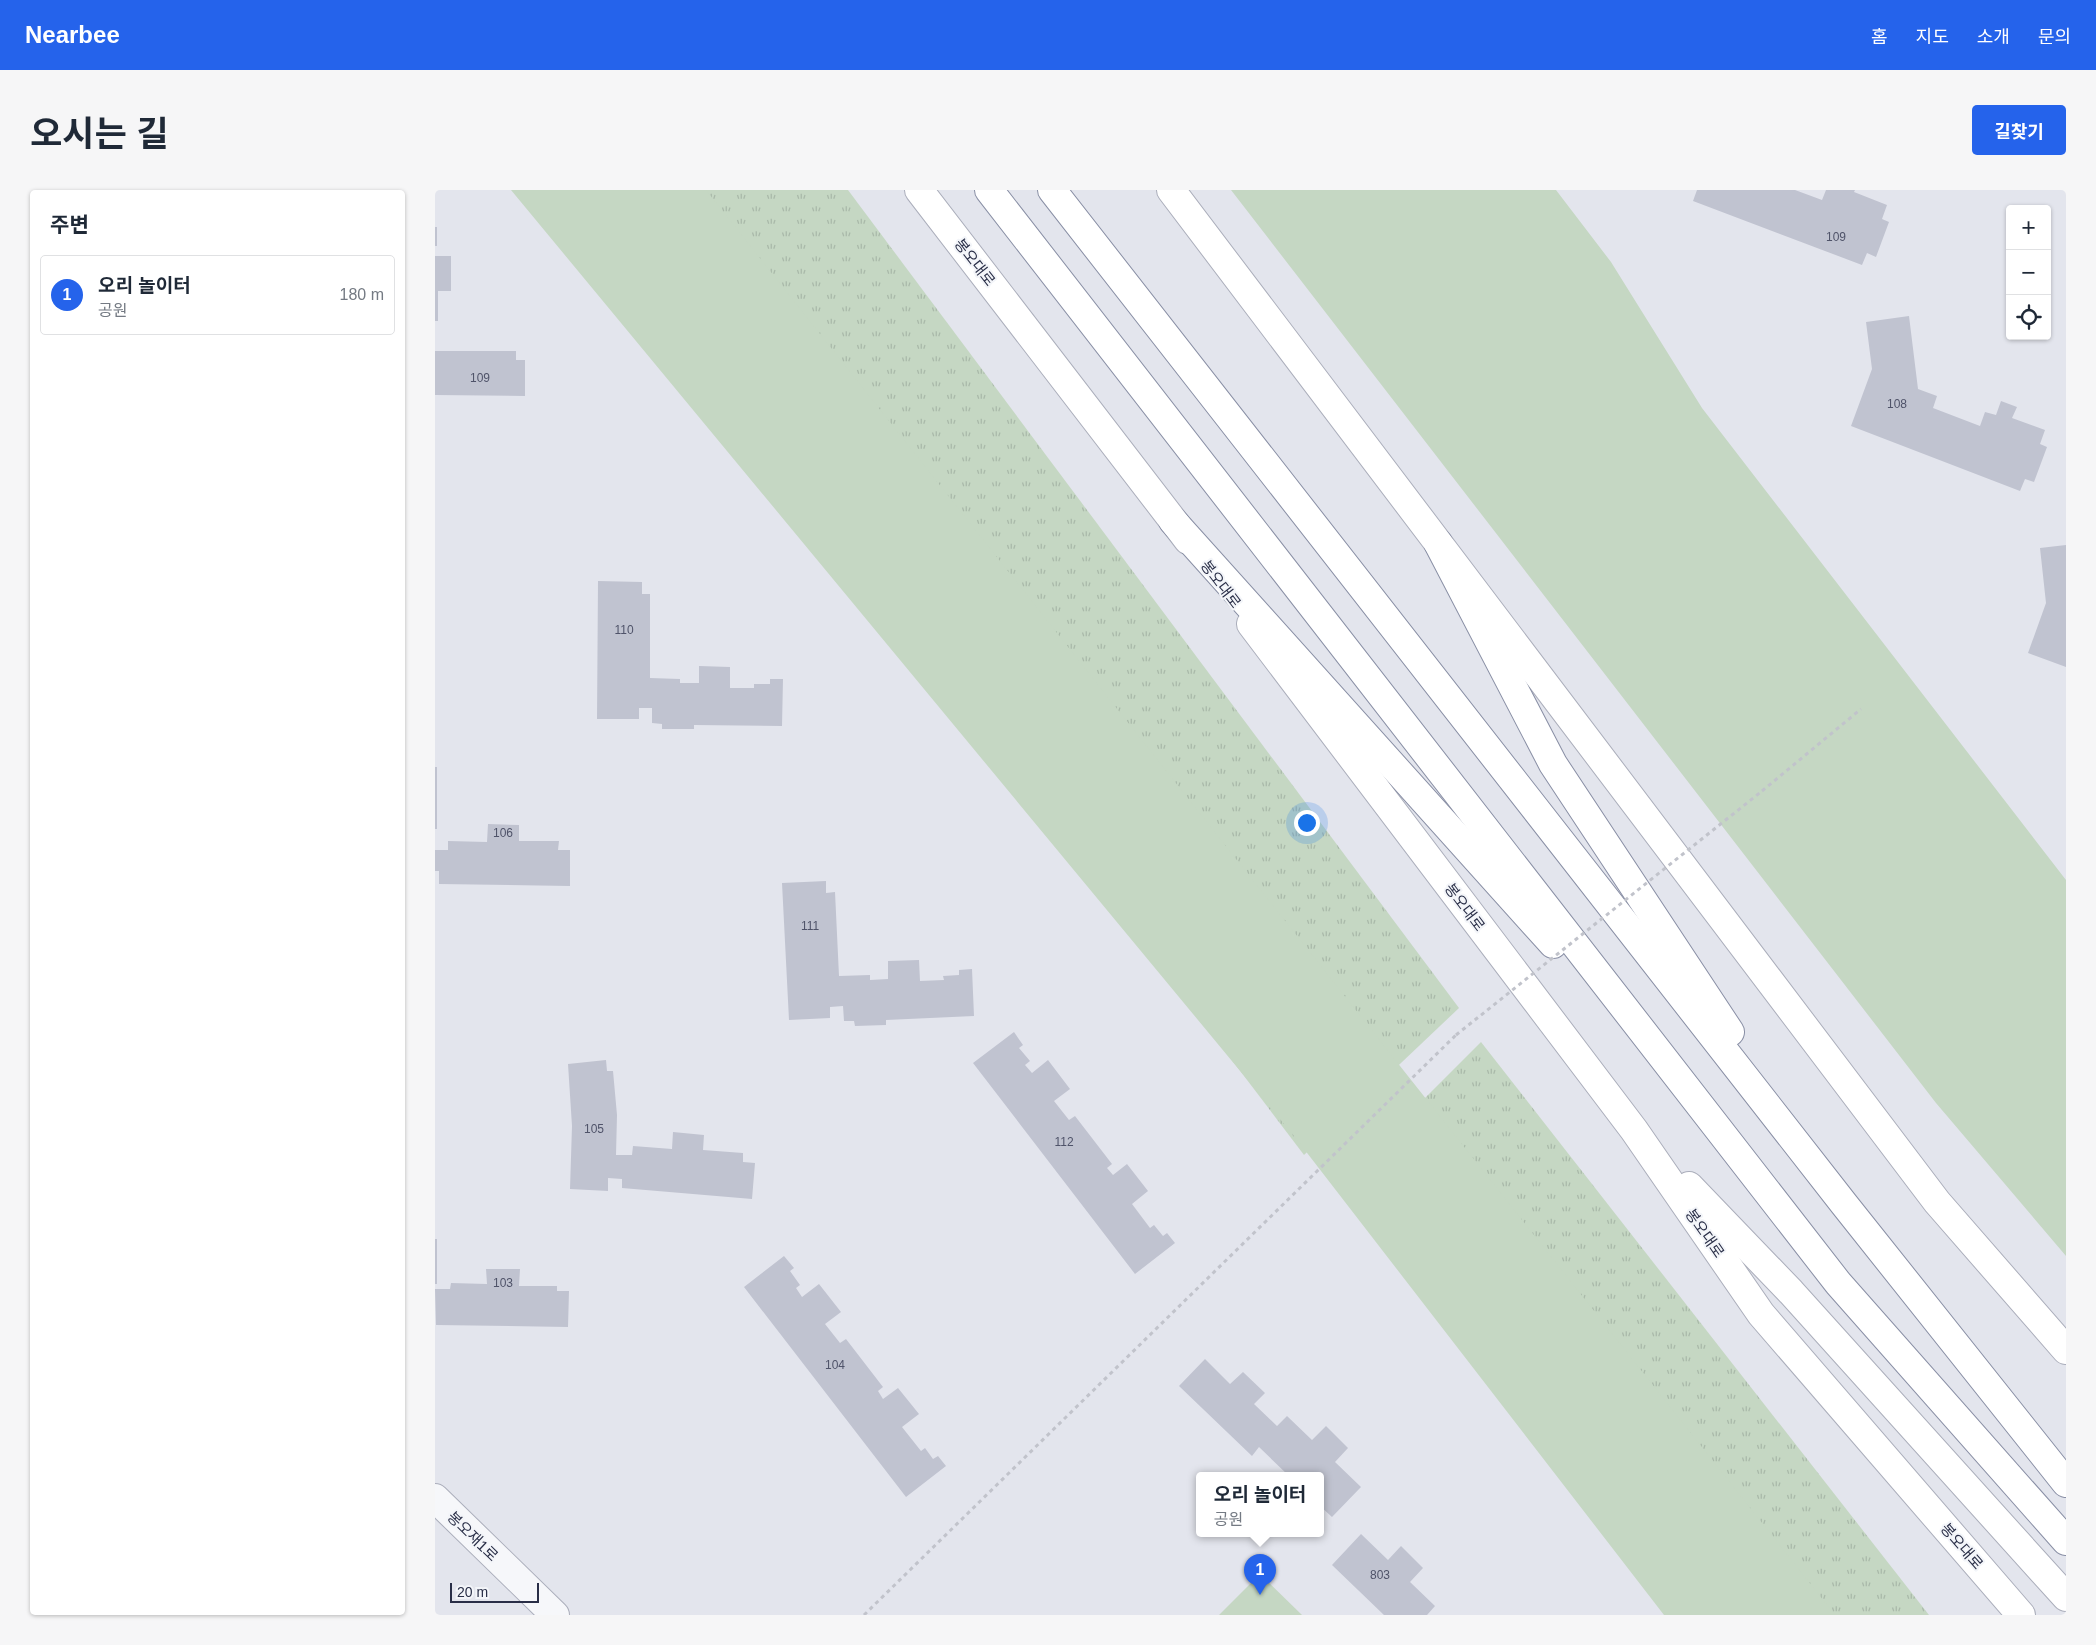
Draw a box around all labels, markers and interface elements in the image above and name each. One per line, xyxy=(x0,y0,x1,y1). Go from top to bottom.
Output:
text: Nearbee xyxy=(25,21,120,48)
text: 홈 xyxy=(1871,27,1888,47)
text: 지도 xyxy=(1916,27,1949,47)
text: 소개 xyxy=(1977,27,2010,47)
text: 문의 xyxy=(2038,27,2071,47)
button: 길찾기 xyxy=(1972,105,2066,155)
text: 오시는 길 xyxy=(30,114,169,153)
map controls xyxy=(2006,205,2051,340)
button: + xyxy=(2006,205,2051,250)
text: 주변 xyxy=(50,213,89,236)
house number: 109 xyxy=(1826,230,1846,244)
street label: 봉오대로 xyxy=(951,235,999,289)
button: − xyxy=(2006,250,2051,295)
text: 오리 놀이터 xyxy=(98,275,191,296)
text: 1 xyxy=(63,286,71,303)
text: 180 m xyxy=(340,286,384,303)
button: locate xyxy=(2006,295,2051,340)
text: 공원 xyxy=(98,302,127,319)
house number: 109 xyxy=(470,371,490,385)
house number: 108 xyxy=(1887,397,1907,411)
street label: 봉오대로 xyxy=(1198,557,1244,611)
house number: 110 xyxy=(614,623,634,637)
your location xyxy=(1294,810,1320,836)
house number: 106 xyxy=(493,826,513,840)
street label: 봉오대로 xyxy=(1442,880,1488,934)
house number: 111 xyxy=(801,919,819,933)
house number: 105 xyxy=(584,1122,604,1136)
house number: 112 xyxy=(1054,1135,1074,1149)
street label: 봉오대로 xyxy=(1682,1206,1728,1260)
house number: 103 xyxy=(493,1276,513,1290)
house number: 104 xyxy=(825,1358,845,1372)
popup xyxy=(1196,1472,1324,1537)
text: 오리 놀이터 xyxy=(1214,1484,1306,1505)
street label: 봉오재1로 xyxy=(444,1508,502,1564)
text: 공원 xyxy=(1214,1511,1243,1528)
street label: 봉오대로 xyxy=(1937,1520,1987,1572)
pin: 1 xyxy=(1244,1554,1276,1595)
house number: 803 xyxy=(1370,1568,1390,1582)
scale bar xyxy=(450,1580,539,1603)
text: 20 m xyxy=(457,1584,488,1600)

